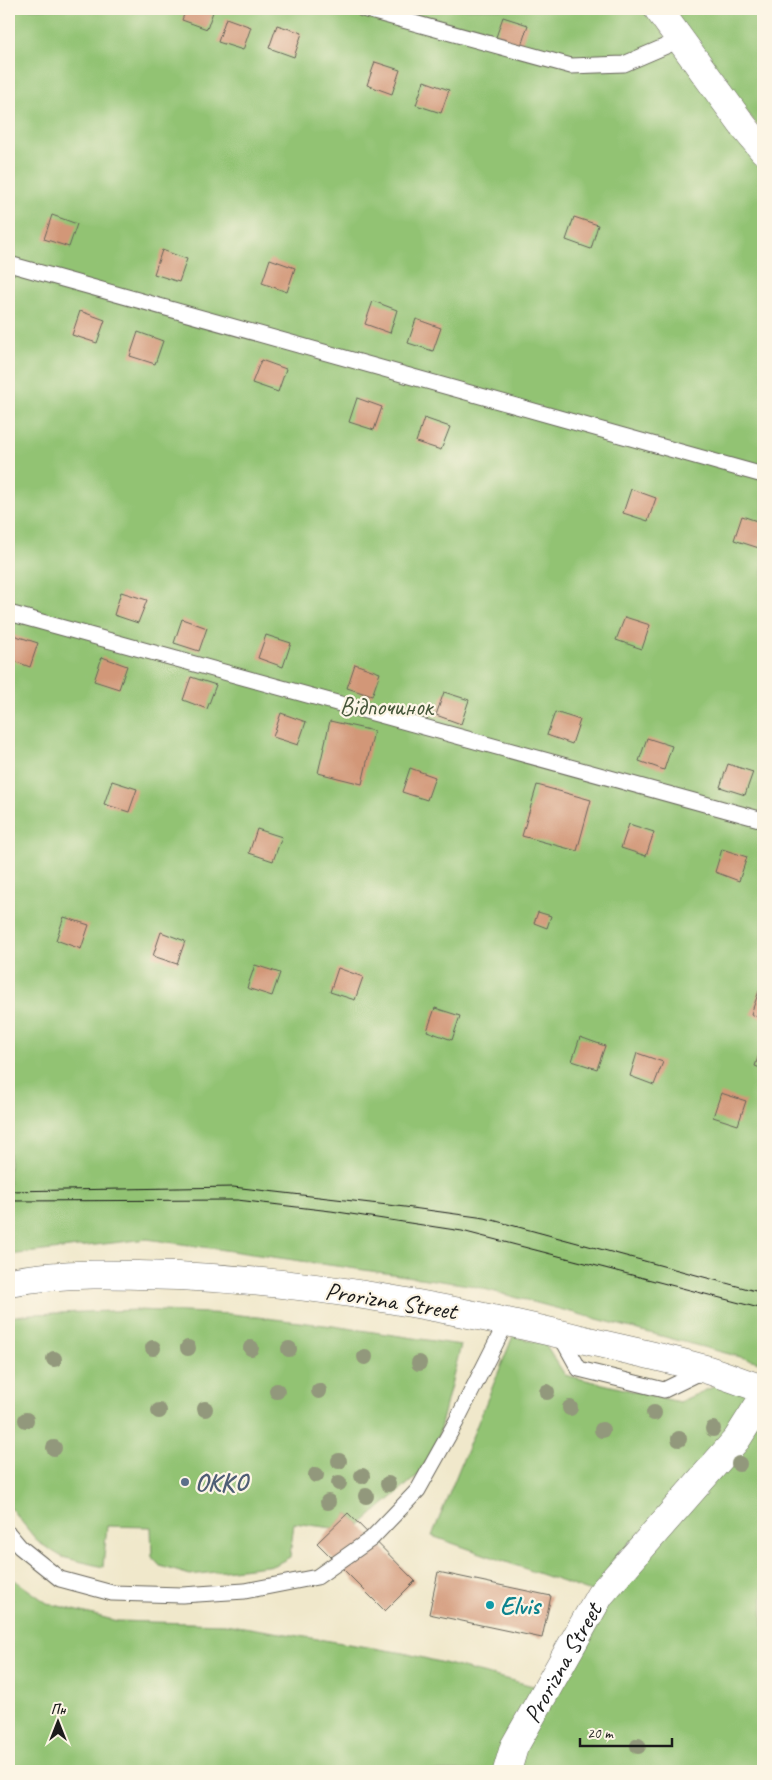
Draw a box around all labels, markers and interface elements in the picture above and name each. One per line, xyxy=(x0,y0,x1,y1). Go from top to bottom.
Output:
park label: Відпочинок xyxy=(339,691,434,723)
street label: Prorizna Street xyxy=(323,1275,461,1328)
place label: ОККО xyxy=(195,1467,250,1499)
marker: ОККО xyxy=(179,1476,191,1488)
place label: Elvis xyxy=(500,1590,542,1622)
street label: Prorizna Street xyxy=(516,1595,611,1729)
marker: Elvis xyxy=(484,1599,496,1611)
north arrow xyxy=(32,1698,82,1748)
text: Пн xyxy=(51,1701,66,1718)
scale bar xyxy=(580,1715,672,1747)
text: 20 m xyxy=(587,1724,614,1743)

